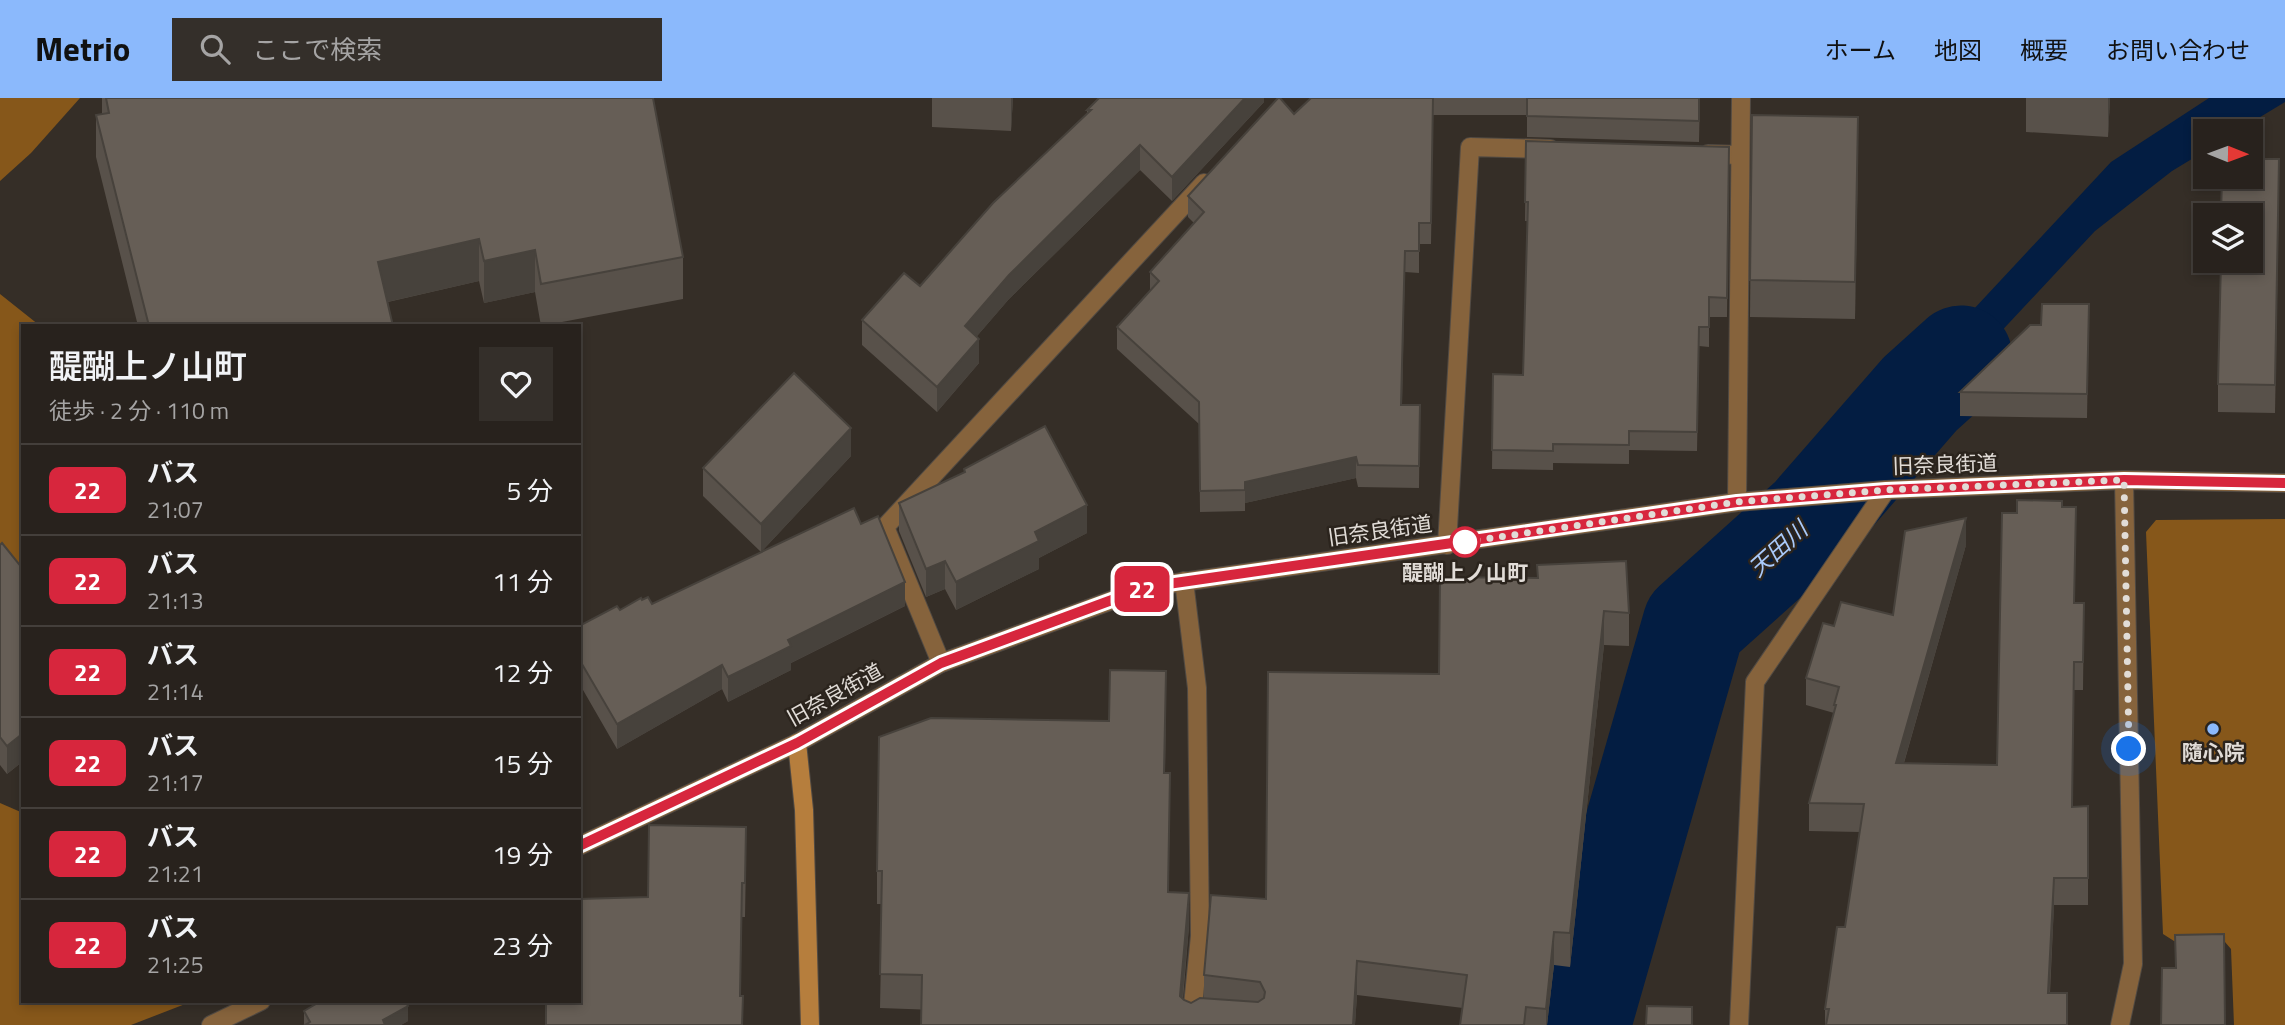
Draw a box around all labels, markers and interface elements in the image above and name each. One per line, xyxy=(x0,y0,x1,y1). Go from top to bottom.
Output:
search box xyxy=(172,18,662,81)
text: Metrio xyxy=(35,24,130,74)
icon: search xyxy=(196,30,234,68)
text: ここで検索 xyxy=(252,30,382,69)
text: ホーム xyxy=(1825,32,1896,68)
text: 地図 xyxy=(1934,32,1982,68)
text: 概要 xyxy=(2020,32,2068,68)
text: お問い合わせ xyxy=(2106,32,2250,68)
north arrow xyxy=(2193,119,2263,189)
map controls xyxy=(2193,119,2263,273)
button: layers xyxy=(2193,203,2263,273)
text: 醍醐上ノ山町 xyxy=(49,341,247,391)
button: heart xyxy=(479,347,553,421)
text: 徒歩 · 2 分 · 110 m xyxy=(49,393,229,428)
street label: 旧奈良街道 xyxy=(1892,446,1998,482)
text: バス xyxy=(147,453,199,492)
text: 5 分 xyxy=(507,471,553,510)
text: 22 xyxy=(74,472,101,508)
text: 21:07 xyxy=(147,492,204,527)
street label: 旧奈良街道 xyxy=(1326,507,1434,553)
water label: 天田川 xyxy=(1740,511,1817,585)
marker: 醍醐上ノ山町 xyxy=(1450,527,1480,557)
text: バス xyxy=(147,544,199,583)
place label: 醍醐上ノ山町 xyxy=(1402,556,1528,588)
text: 11 分 xyxy=(492,562,553,601)
text: 22 xyxy=(74,563,101,599)
line badge: 22 xyxy=(1110,566,1174,612)
text: 22 xyxy=(1129,571,1155,607)
text: 21:13 xyxy=(147,583,204,618)
text: バス xyxy=(147,635,199,674)
text: 12 分 xyxy=(492,653,553,692)
text: 22 xyxy=(74,654,101,690)
street label: 旧奈良街道 xyxy=(781,655,888,734)
text: 21:14 xyxy=(147,674,204,709)
marker: 隨心院 xyxy=(2205,721,2221,737)
text: バス xyxy=(147,726,199,765)
your location xyxy=(2111,731,2146,766)
place label: 隨心院 xyxy=(2182,736,2245,768)
text: 15 分 xyxy=(492,744,553,783)
text: 22 xyxy=(74,745,101,781)
text: 21:17 xyxy=(147,765,204,800)
text: バス xyxy=(147,817,199,856)
text: 19 分 xyxy=(492,835,553,874)
text: 22 xyxy=(74,836,101,872)
text: 21:21 xyxy=(147,856,204,891)
text: バス xyxy=(147,908,199,947)
text: 23 分 xyxy=(492,926,553,965)
text: 22 xyxy=(74,927,101,963)
text: 21:25 xyxy=(147,947,204,982)

